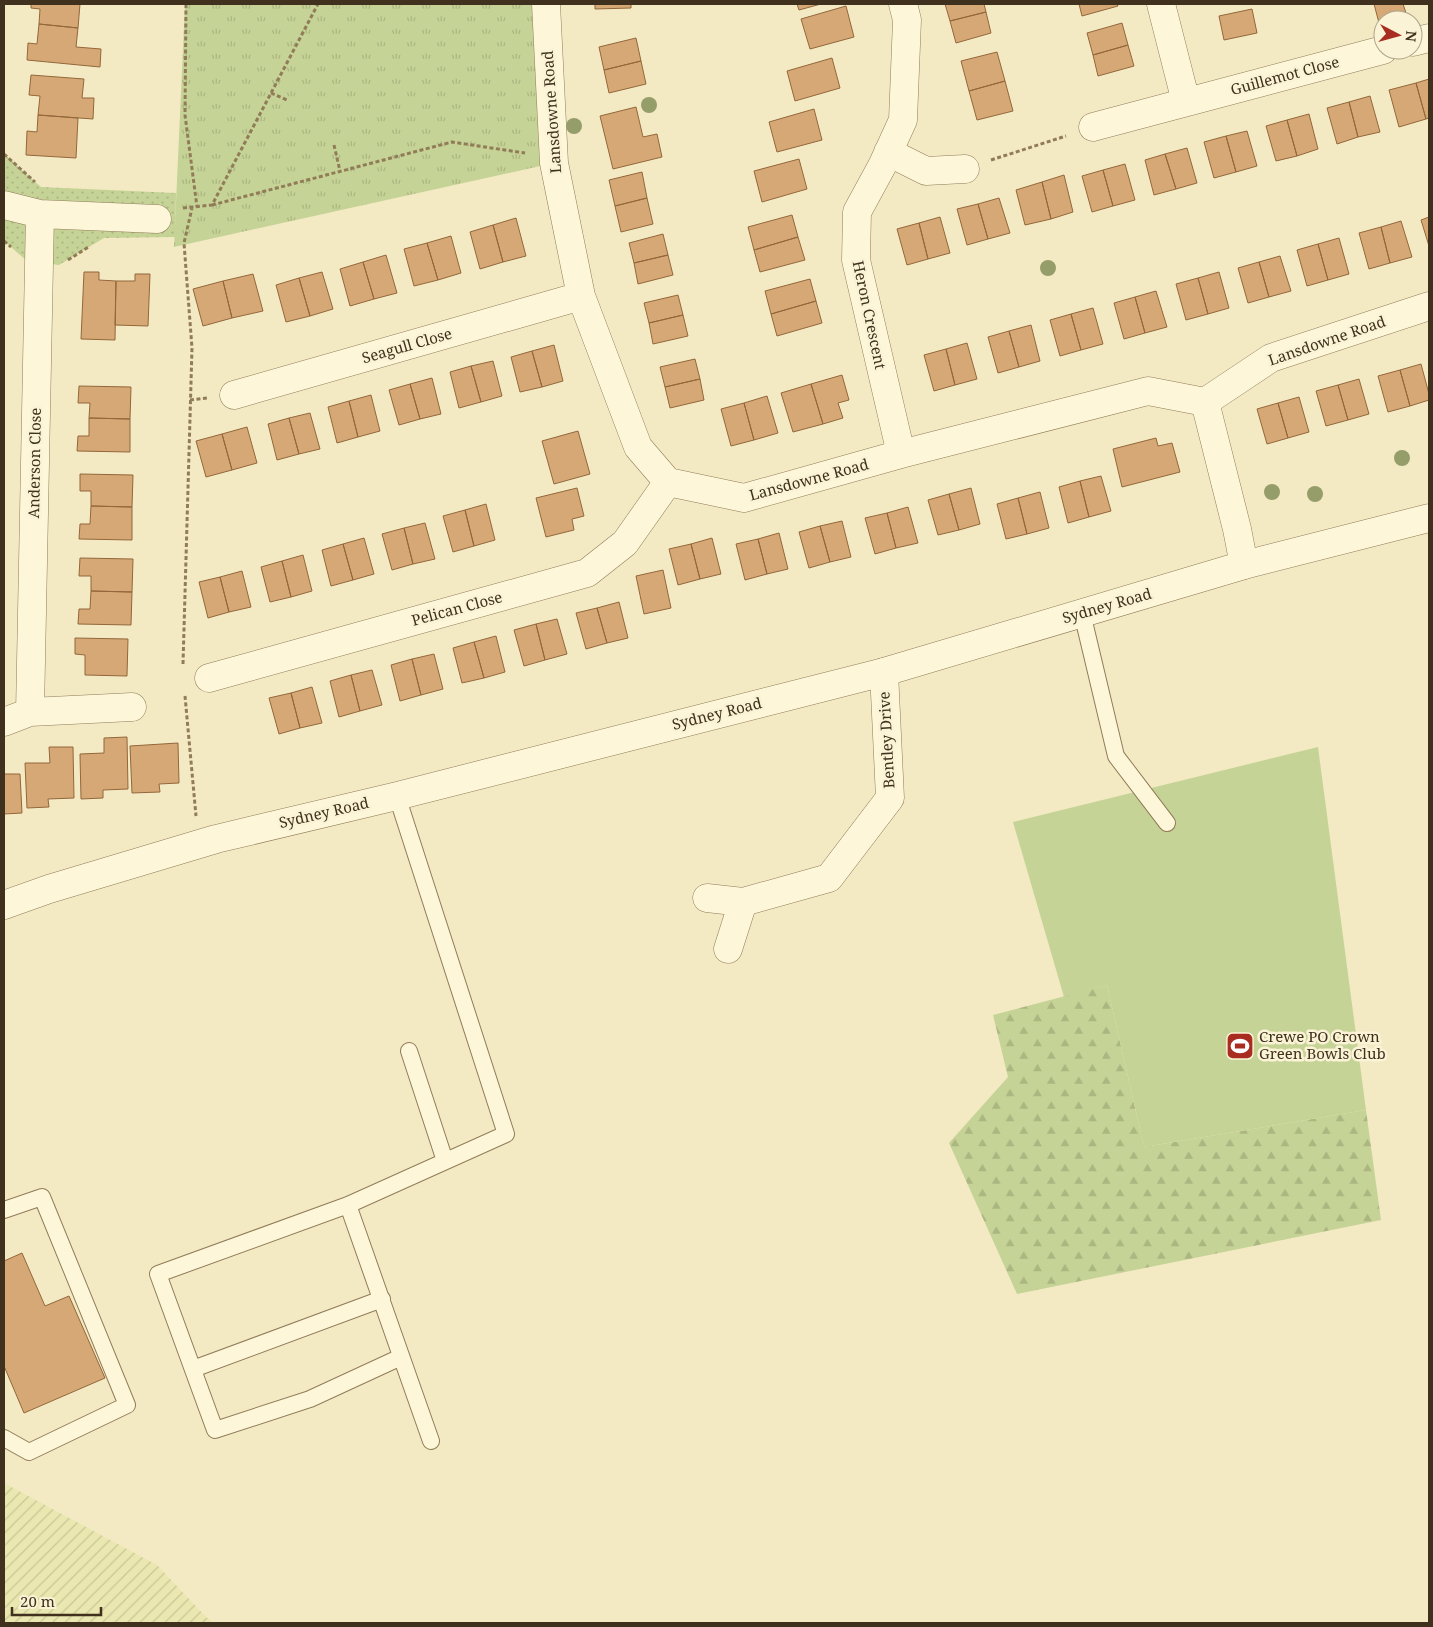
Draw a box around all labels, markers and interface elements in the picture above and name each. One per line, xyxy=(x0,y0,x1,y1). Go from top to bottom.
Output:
north arrow xyxy=(1373,10,1423,60)
text: N xyxy=(1401,30,1421,43)
street label: Lansdowne Road xyxy=(537,50,565,174)
street label: Guillemot Close xyxy=(1228,51,1341,99)
street label: Heron Crescent xyxy=(849,259,891,371)
street label: Lansdowne Road xyxy=(1265,311,1388,369)
street label: Seagull Close xyxy=(359,323,454,367)
street label: Anderson Close xyxy=(23,407,45,519)
street label: Lansdowne Road xyxy=(747,453,871,505)
street label: Sydney Road xyxy=(1060,583,1154,627)
street label: Pelican Close xyxy=(409,586,504,630)
street label: Bentley Drive xyxy=(873,691,899,789)
street label: Sydney Road xyxy=(670,692,764,734)
street label: Sydney Road xyxy=(277,792,371,832)
place label: Crewe PO Crown Green Bowls Club xyxy=(1259,1026,1386,1063)
sports icon: Crewe PO Crown Green Bowls Club xyxy=(1225,1031,1255,1061)
scale bar xyxy=(12,1584,101,1616)
text: 20 m xyxy=(20,1591,55,1611)

